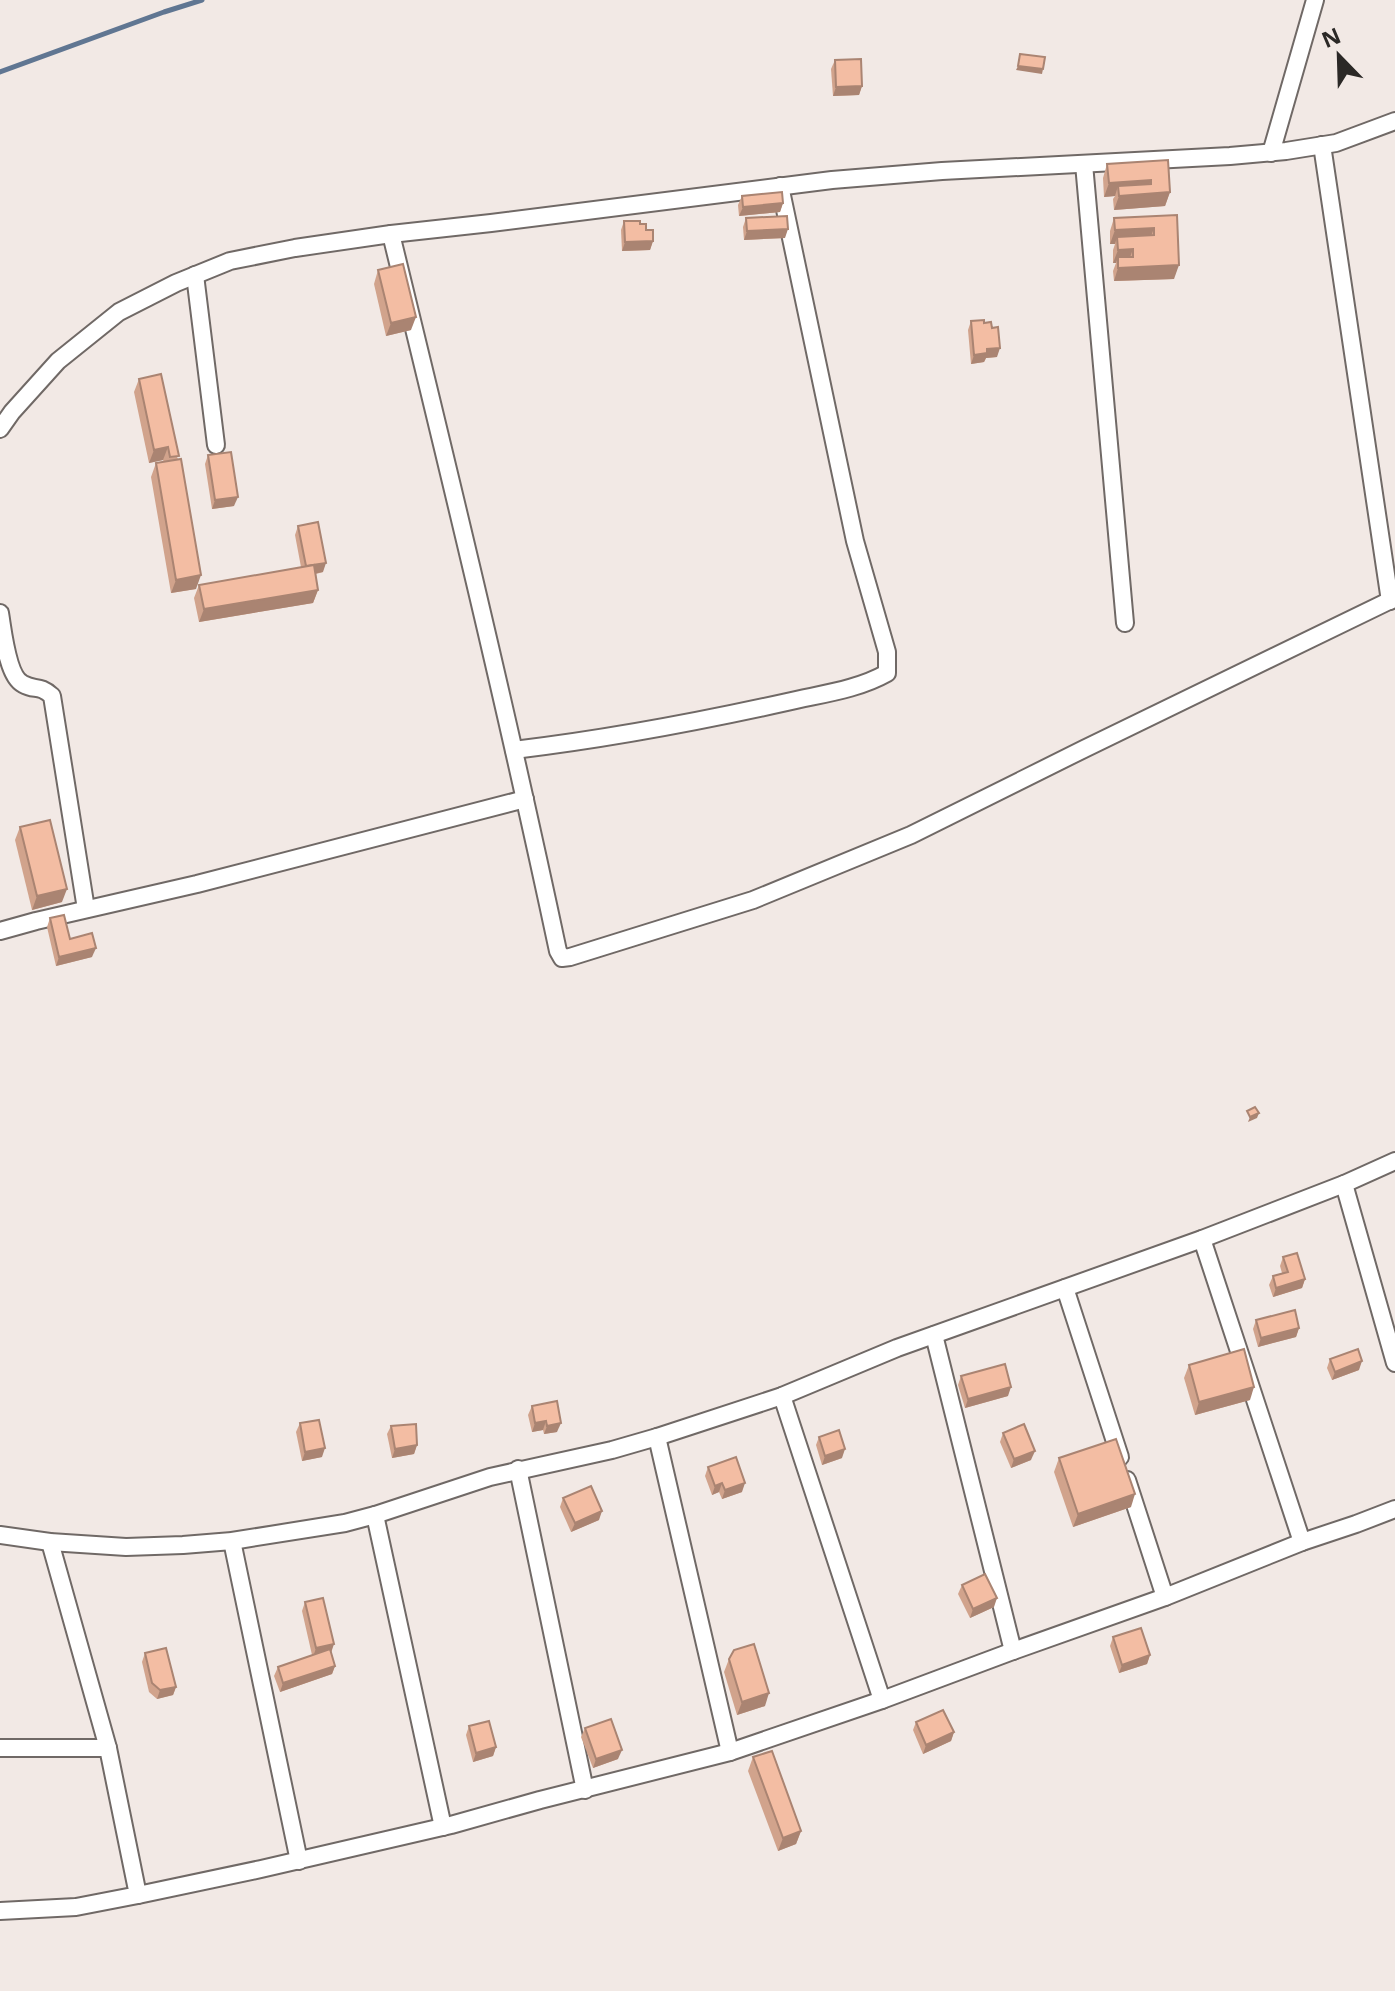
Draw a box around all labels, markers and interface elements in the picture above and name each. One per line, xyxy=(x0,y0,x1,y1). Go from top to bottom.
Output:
north arrow xyxy=(1299,16,1379,96)
text: N xyxy=(1317,19,1345,54)

